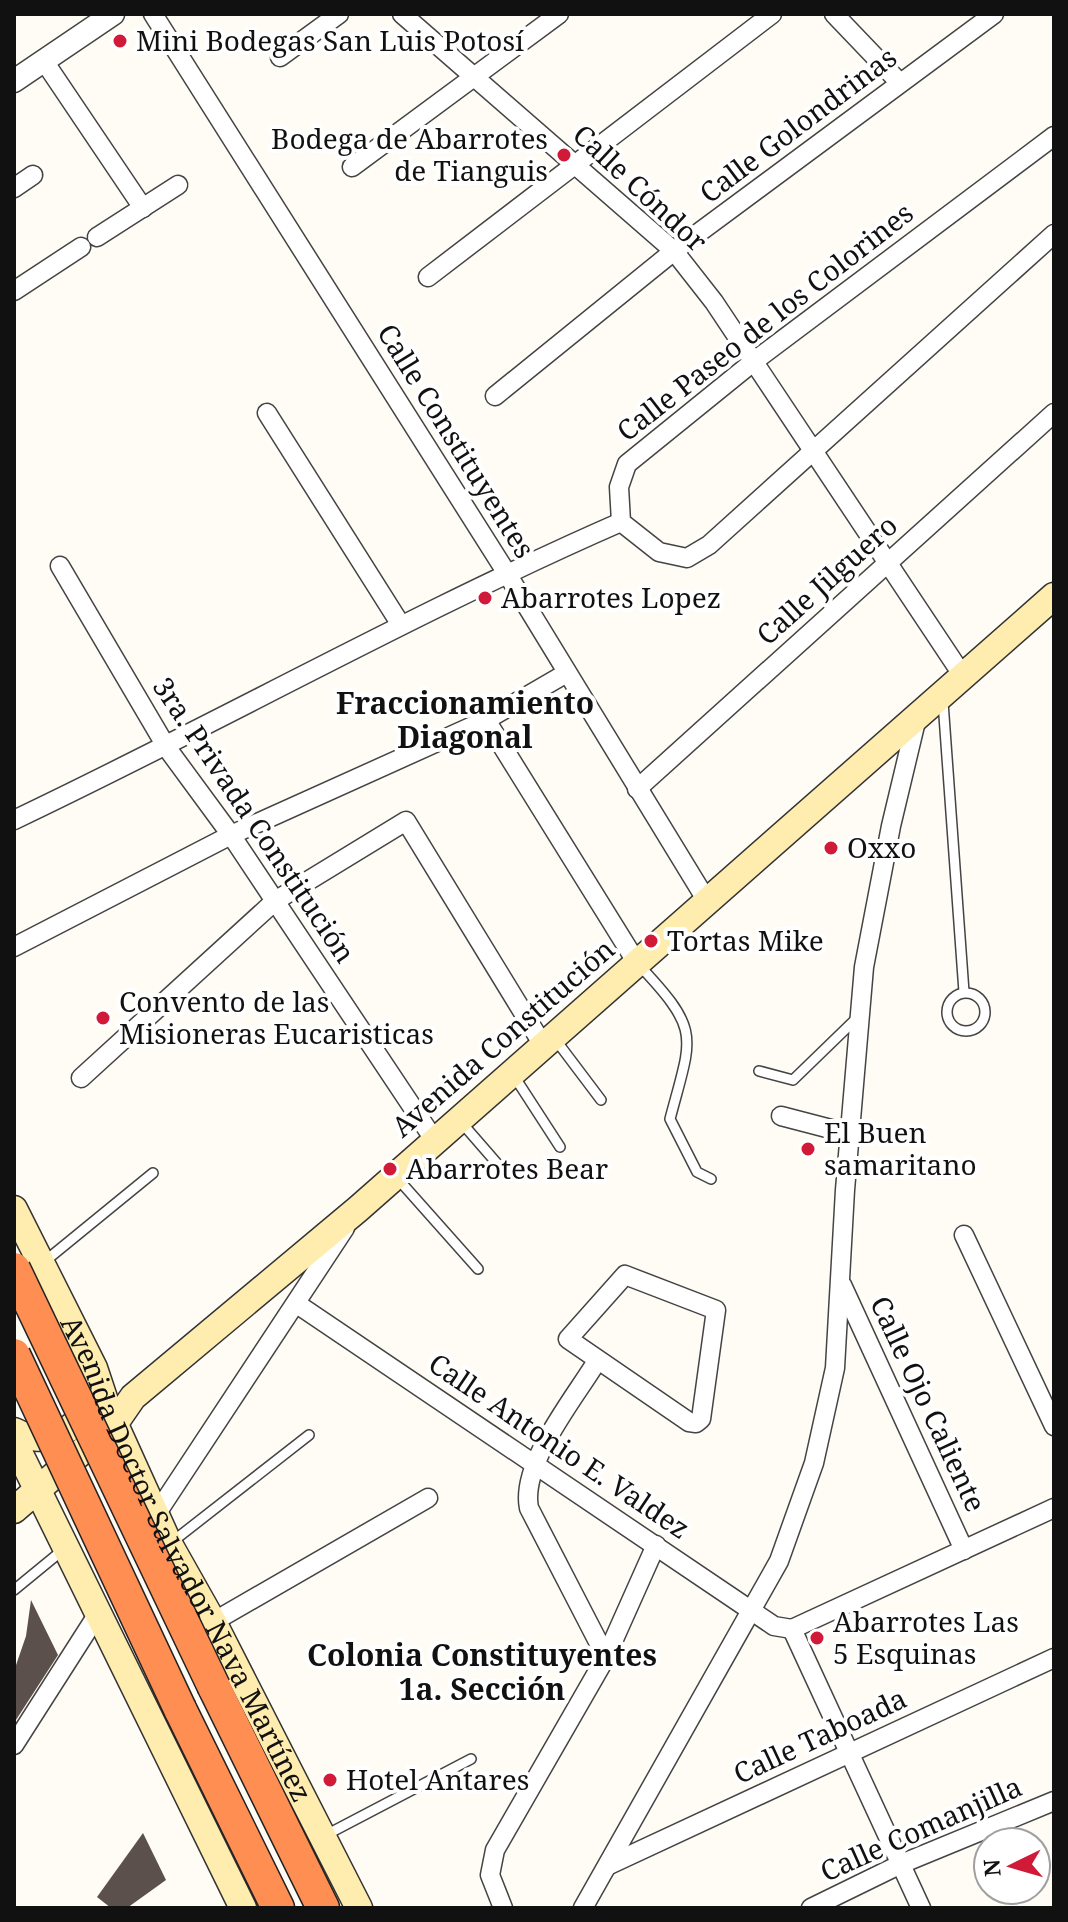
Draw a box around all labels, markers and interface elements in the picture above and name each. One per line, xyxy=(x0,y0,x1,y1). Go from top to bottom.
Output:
place label: Mini Bodegas San Luis Potosí xyxy=(136,21,524,59)
marker: Mini Bodegas San Luis Potosí xyxy=(111,32,129,50)
street label: Calle Golondrinas xyxy=(691,38,904,211)
street label: Calle Cóndor xyxy=(565,115,716,259)
place label: Bodega de Abarrotes de Tianguis xyxy=(271,119,548,189)
marker: Bodega de Abarrotes de Tianguis xyxy=(555,146,573,164)
street label: Calle Paseo de los Colorines xyxy=(608,193,920,449)
street label: Calle Constituyentes xyxy=(369,316,544,565)
street label: Calle Jilguero xyxy=(748,506,905,653)
place label: Abarrotes Lopez xyxy=(501,578,721,616)
marker: Abarrotes Lopez xyxy=(476,589,494,607)
street label: 3ra. Privada Constitución xyxy=(145,669,365,970)
district label: Fraccionamiento Diagonal xyxy=(336,682,594,757)
place label: Oxxo xyxy=(847,828,916,866)
marker: Oxxo xyxy=(822,839,840,857)
place label: Tortas Mike xyxy=(667,921,824,959)
street label: Avenida Constitución xyxy=(383,930,622,1145)
marker: Tortas Mike xyxy=(642,932,660,950)
place label: Convento de las Misioneras Eucaristicas xyxy=(119,982,434,1052)
marker: Convento de las Misioneras Eucaristicas xyxy=(94,1009,112,1027)
place label: El Buen samaritano xyxy=(824,1113,977,1183)
marker: El Buen samaritano xyxy=(799,1140,817,1158)
place label: Abarrotes Bear xyxy=(406,1149,608,1187)
marker: Abarrotes Bear xyxy=(381,1160,399,1178)
street label: Calle Ojo Caliente xyxy=(862,1290,996,1517)
street label: Avenida Doctor Salvador Nava Martínez xyxy=(53,1309,321,1808)
street label: Calle Antonio E. Valdez xyxy=(422,1344,697,1547)
place label: Abarrotes Las 5 Esquinas xyxy=(833,1602,1019,1672)
marker: Abarrotes Las 5 Esquinas xyxy=(808,1629,826,1647)
district label: Colonia Constituyentes 1a. Sección xyxy=(307,1634,657,1709)
street label: Calle Taboada xyxy=(727,1678,912,1792)
place label: Hotel Antares xyxy=(346,1760,529,1798)
street label: Calle Comanjilla xyxy=(814,1767,1027,1890)
marker: Hotel Antares xyxy=(321,1771,339,1789)
north arrow xyxy=(972,1826,1052,1906)
text: N xyxy=(975,1858,1007,1878)

